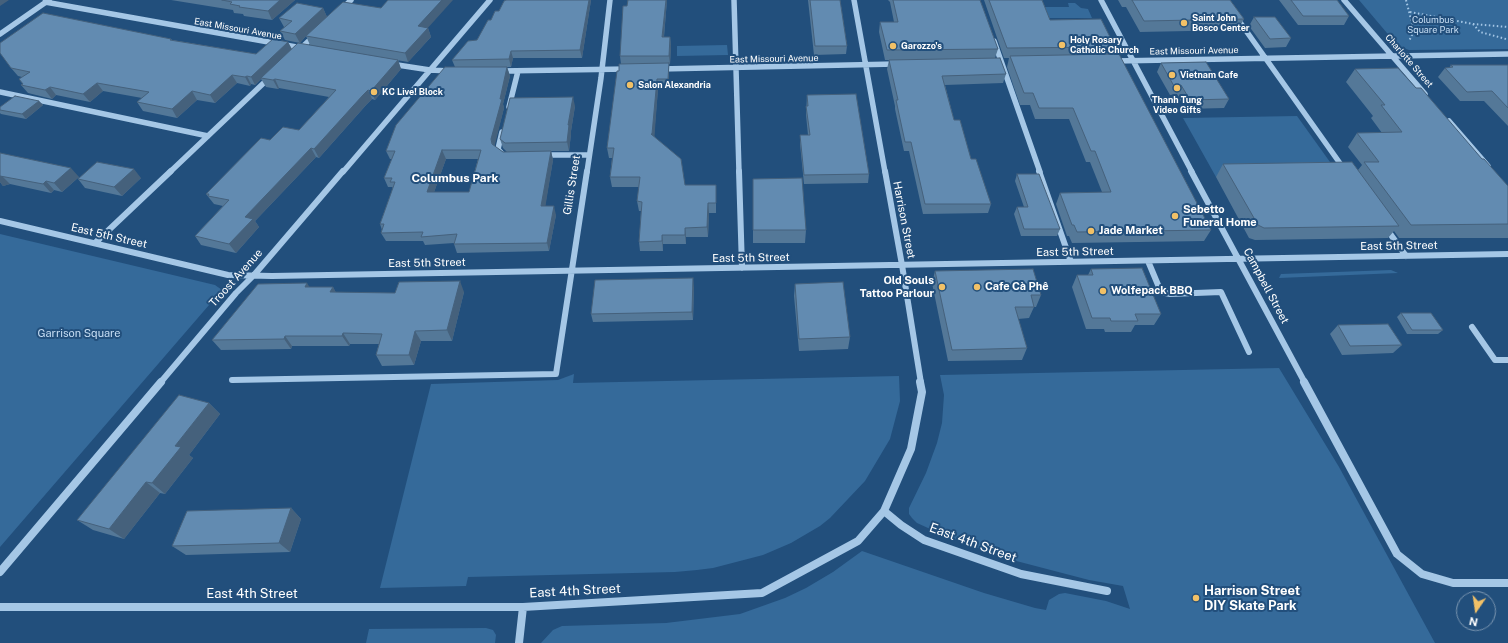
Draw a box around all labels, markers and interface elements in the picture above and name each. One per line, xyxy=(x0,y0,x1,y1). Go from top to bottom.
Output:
place label: Saint John Bosco Center xyxy=(1192,13,1250,34)
park label: Columbus Square Park xyxy=(1407,15,1459,36)
street label: East Missouri Avenue xyxy=(193,16,283,42)
marker: Saint John Bosco Center xyxy=(1179,18,1189,28)
street label: Charlotte Street xyxy=(1383,32,1435,90)
place label: Holy Rosary Catholic Church xyxy=(1070,35,1139,56)
marker: Holy Rosary Catholic Church xyxy=(1057,40,1067,50)
marker: Garozzo's xyxy=(888,41,898,51)
place label: Garozzo's xyxy=(901,41,942,51)
street label: East Missouri Avenue xyxy=(1149,45,1239,57)
street label: East Missouri Avenue xyxy=(729,53,819,65)
marker: Vietnam Cafe xyxy=(1167,70,1177,80)
place label: Vietnam Cafe xyxy=(1180,70,1238,80)
marker: Salon Alexandria xyxy=(625,80,635,90)
place label: Salon Alexandria xyxy=(638,80,711,90)
marker: Thanh Tung Video Gifts xyxy=(1172,83,1182,93)
marker: KC Live! Block xyxy=(369,87,379,97)
place label: KC Live! Block xyxy=(382,87,443,97)
place label: Thanh Tung Video Gifts xyxy=(1152,95,1202,116)
street label: Gillis Street xyxy=(561,154,583,216)
district label: Columbus Park xyxy=(411,171,499,185)
street label: Harrison Street xyxy=(890,180,918,260)
place label: Sebetto Funeral Home xyxy=(1183,203,1257,229)
marker: Sebetto Funeral Home xyxy=(1170,211,1180,221)
street label: East 5th Street xyxy=(70,221,148,251)
place label: Jade Market xyxy=(1099,224,1163,238)
marker: Jade Market xyxy=(1086,226,1096,236)
street label: East 5th Street xyxy=(1360,239,1438,253)
street label: East 5th Street xyxy=(1036,245,1114,259)
street label: Troost Avenue xyxy=(207,246,265,310)
street label: Campbell Street xyxy=(1241,246,1291,326)
street label: East 5th Street xyxy=(712,251,790,265)
street label: East 5th Street xyxy=(388,256,466,270)
place label: Old Souls Tattoo Parlour xyxy=(860,274,934,300)
place label: Cafe Cà Phê xyxy=(985,280,1049,294)
marker: Old Souls Tattoo Parlour xyxy=(937,282,947,292)
marker: Cafe Cà Phê xyxy=(972,282,982,292)
place label: Wolfepack BBQ xyxy=(1111,284,1193,298)
marker: Wolfepack BBQ xyxy=(1098,286,1108,296)
park label: Garrison Square xyxy=(37,327,121,341)
street label: East 4th Street xyxy=(927,520,1019,566)
street label: East 4th Street xyxy=(529,581,621,601)
place label: Harrison Street DIY Skate Park xyxy=(1204,583,1300,614)
street label: East 4th Street xyxy=(206,586,298,602)
north arrow xyxy=(1456,591,1496,631)
marker: Harrison Street DIY Skate Park xyxy=(1191,593,1201,603)
text: N xyxy=(1468,615,1479,629)

